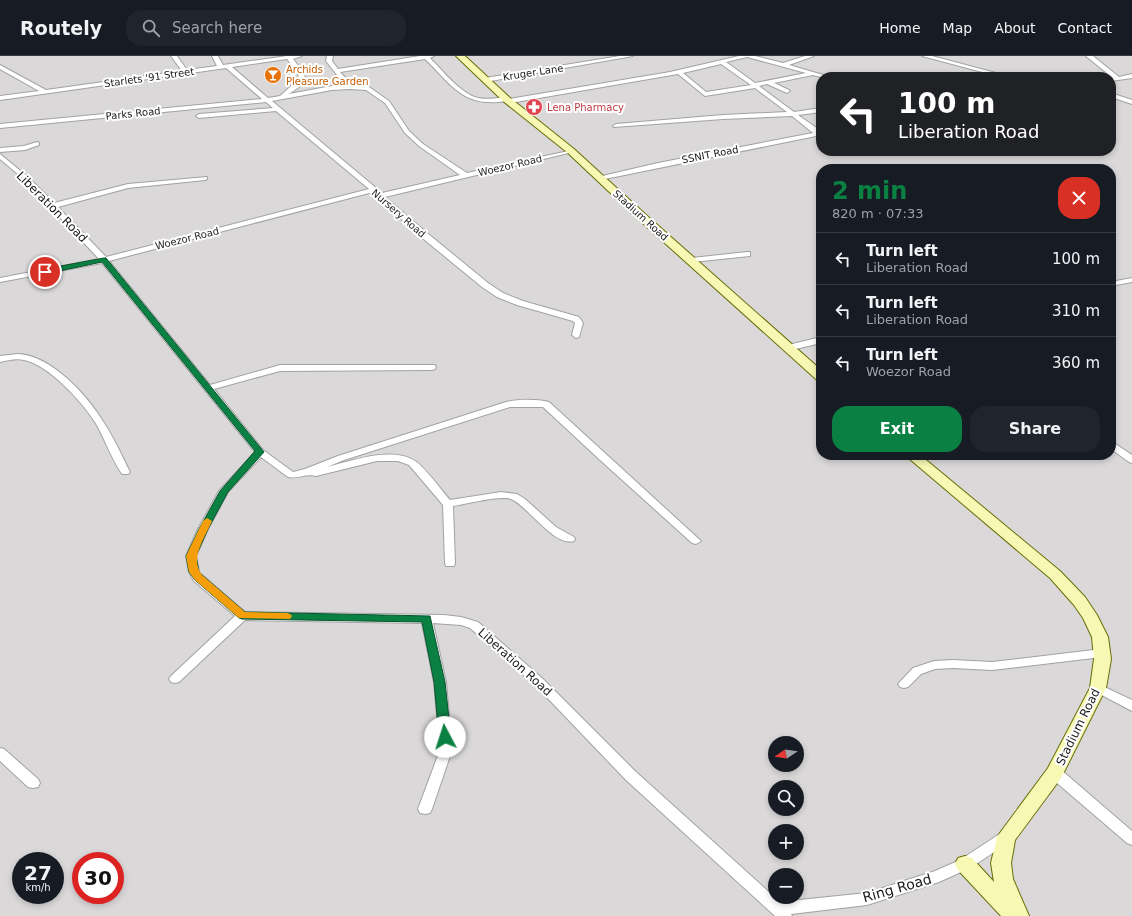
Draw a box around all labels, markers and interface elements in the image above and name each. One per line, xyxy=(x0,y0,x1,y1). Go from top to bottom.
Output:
search box xyxy=(126,10,406,46)
text: Routely xyxy=(20,17,102,39)
icon: search xyxy=(140,17,162,39)
text: Search here xyxy=(172,19,262,37)
text: Home xyxy=(879,20,921,36)
text: Map xyxy=(943,20,972,36)
text: About xyxy=(994,20,1036,36)
text: Contact xyxy=(1058,20,1112,36)
street label: Kruger Lane xyxy=(502,62,564,83)
place label: Archids Pleasure Garden xyxy=(286,64,369,87)
bar icon: Archids Pleasure Garden xyxy=(263,65,283,85)
street label: Starlets '91 Street xyxy=(103,66,195,89)
text: 100 m xyxy=(898,87,995,120)
icon: left xyxy=(832,88,884,140)
pharmacy icon: Lena Pharmacy xyxy=(524,97,544,117)
place label: Lena Pharmacy xyxy=(547,102,624,113)
street label: Parks Road xyxy=(105,105,161,122)
text: Liberation Road xyxy=(898,121,1039,142)
street label: SSNIT Road xyxy=(681,144,739,165)
street label: Woezor Road xyxy=(477,153,543,178)
street label: Liberation Road xyxy=(14,169,90,245)
text: 2 min xyxy=(832,177,907,205)
button: close xyxy=(1058,177,1100,219)
street label: Nursery Road xyxy=(370,187,428,240)
street label: Stadium Road xyxy=(611,188,670,243)
text: 820 m · 07:33 xyxy=(832,206,923,221)
street label: Woezor Road xyxy=(154,225,220,252)
text: Turn left xyxy=(866,242,938,260)
icon: left xyxy=(832,248,854,270)
text: 100 m xyxy=(1052,250,1100,268)
pin xyxy=(28,255,62,289)
text: Liberation Road xyxy=(866,260,968,275)
icon: arrive xyxy=(34,261,56,283)
text: Turn left xyxy=(866,294,938,312)
icon: left xyxy=(832,300,854,322)
text: 310 m xyxy=(1052,302,1100,320)
text: Liberation Road xyxy=(866,312,968,327)
text: Turn left xyxy=(866,346,938,364)
icon: left xyxy=(832,352,854,374)
text: 360 m xyxy=(1052,354,1100,372)
text: Woezor Road xyxy=(866,364,951,379)
button: Exit xyxy=(832,406,962,452)
button: Share xyxy=(970,406,1100,452)
street label: Liberation Road xyxy=(475,625,555,699)
street label: Stadium Road xyxy=(1053,686,1103,768)
position arrow xyxy=(424,716,466,758)
north arrow xyxy=(768,736,804,772)
map controls xyxy=(768,736,804,904)
button: search xyxy=(768,780,804,816)
button: + xyxy=(768,824,804,860)
speed limit sign: 30 xyxy=(72,852,124,904)
text: 27 xyxy=(24,861,52,885)
button: − xyxy=(768,868,804,904)
street label: Ring Road xyxy=(861,871,933,905)
text: km/h xyxy=(25,882,51,893)

